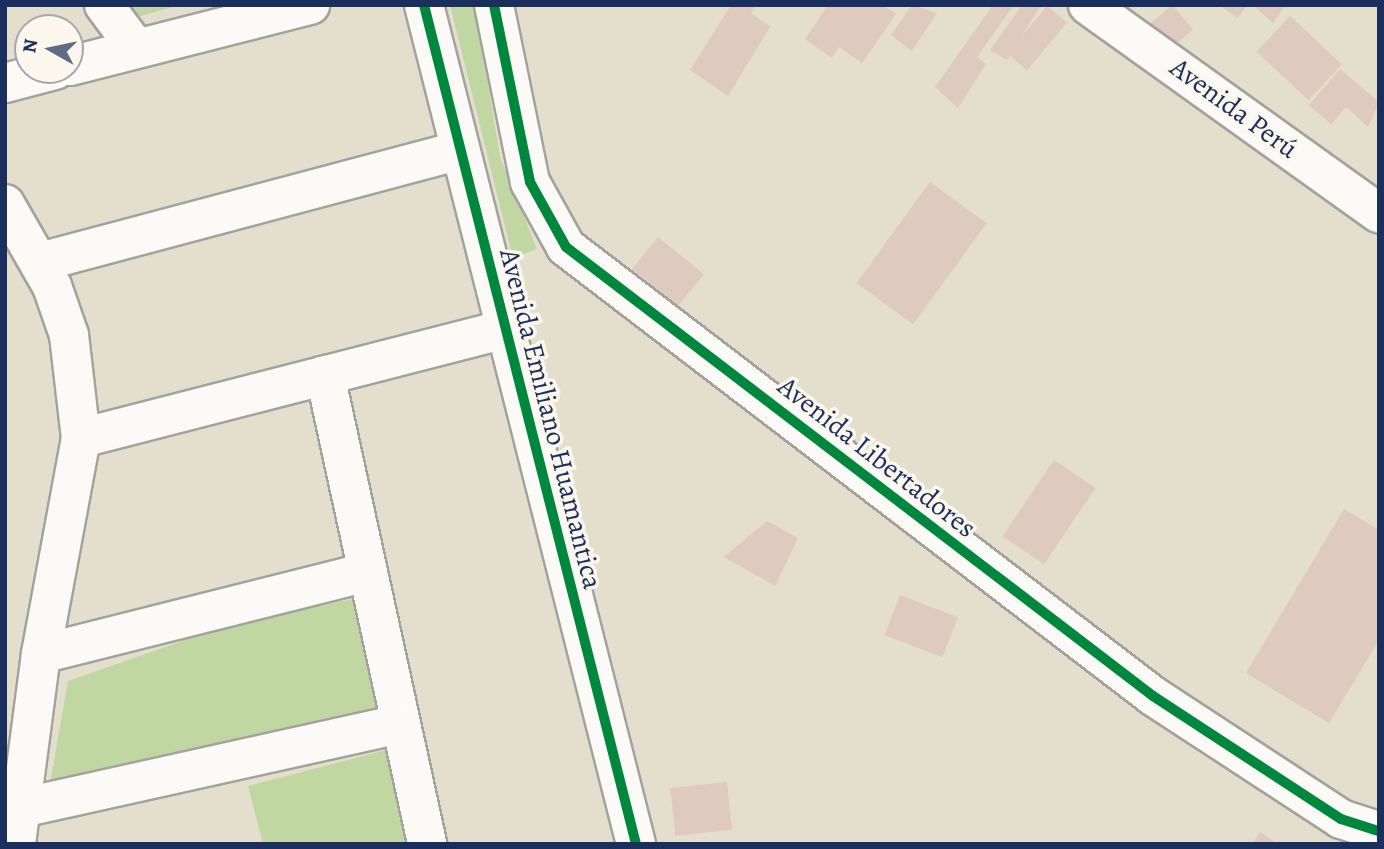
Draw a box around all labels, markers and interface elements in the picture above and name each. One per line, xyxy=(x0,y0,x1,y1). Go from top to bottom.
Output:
north arrow xyxy=(14,14,84,84)
text: N xyxy=(16,37,44,55)
street label: Avenida Perú xyxy=(1164,50,1304,166)
street label: Avenida Emiliano Huamantica xyxy=(492,245,610,593)
street label: Avenida Libertadores xyxy=(771,369,983,545)

